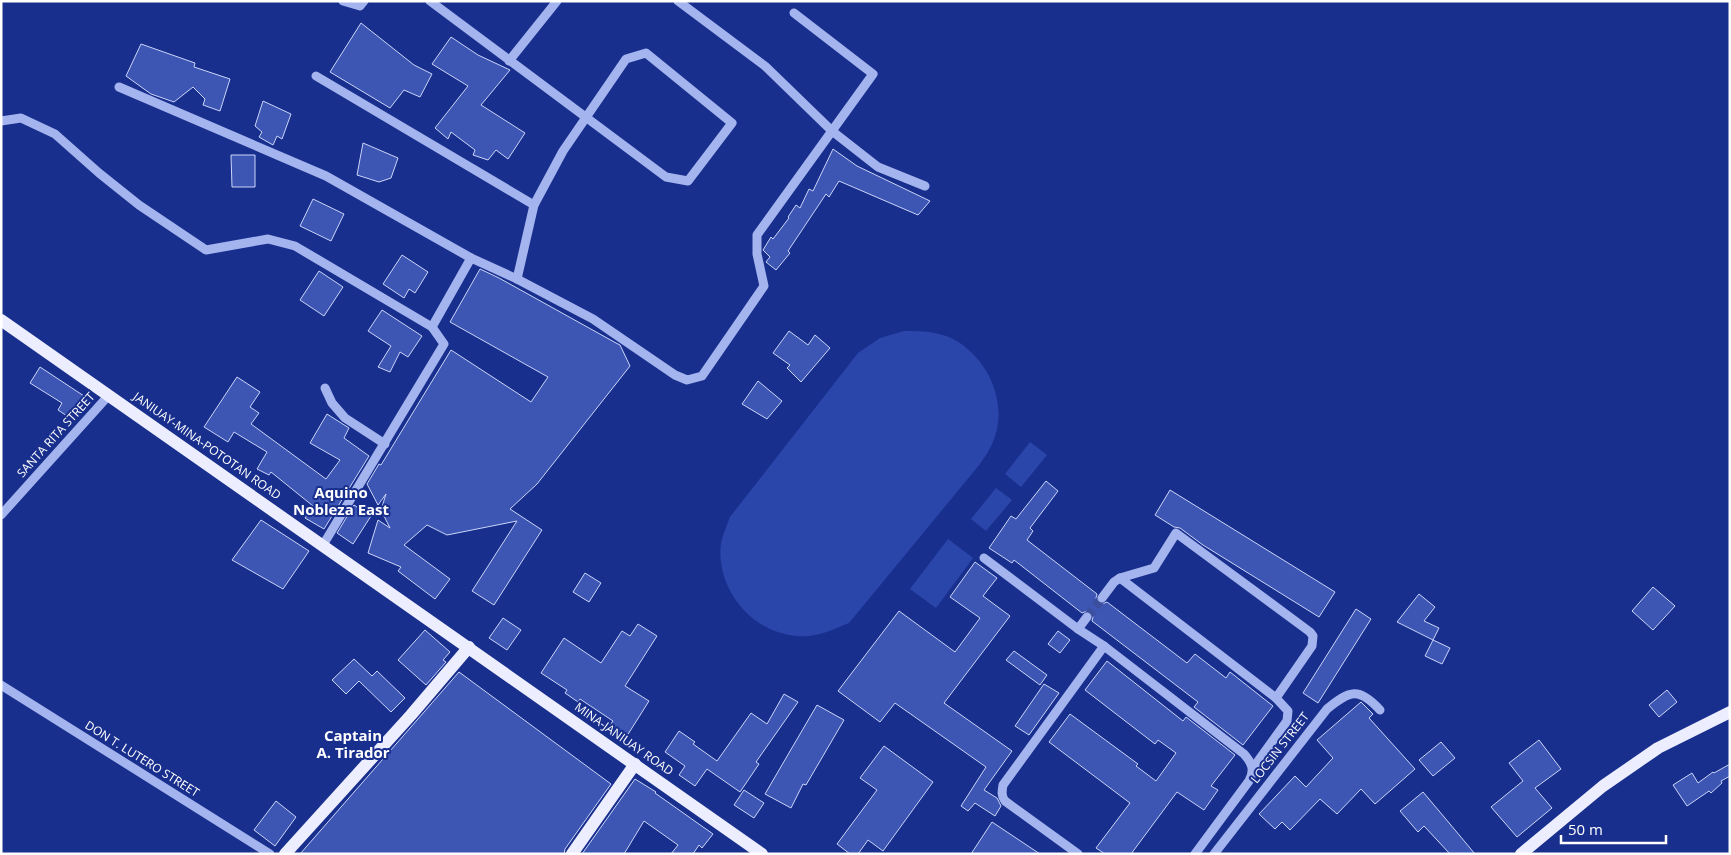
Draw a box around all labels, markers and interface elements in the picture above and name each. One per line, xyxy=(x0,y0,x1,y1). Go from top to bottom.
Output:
street label: JANIUAY-MINA-POTOTAN ROAD xyxy=(129,387,285,503)
street label: SANTA RITA STREET xyxy=(13,388,99,481)
district label: Aquino Nobleza East xyxy=(293,482,390,519)
street label: MINA-JANIUAY ROAD xyxy=(571,698,677,779)
street label: LOCSIN STREET xyxy=(1247,708,1313,787)
street label: DON T. LUTERO STREET xyxy=(82,716,203,801)
district label: Captain A. Tirador xyxy=(316,725,390,762)
scale bar xyxy=(1561,812,1666,844)
text: 50 m xyxy=(1568,819,1603,839)

